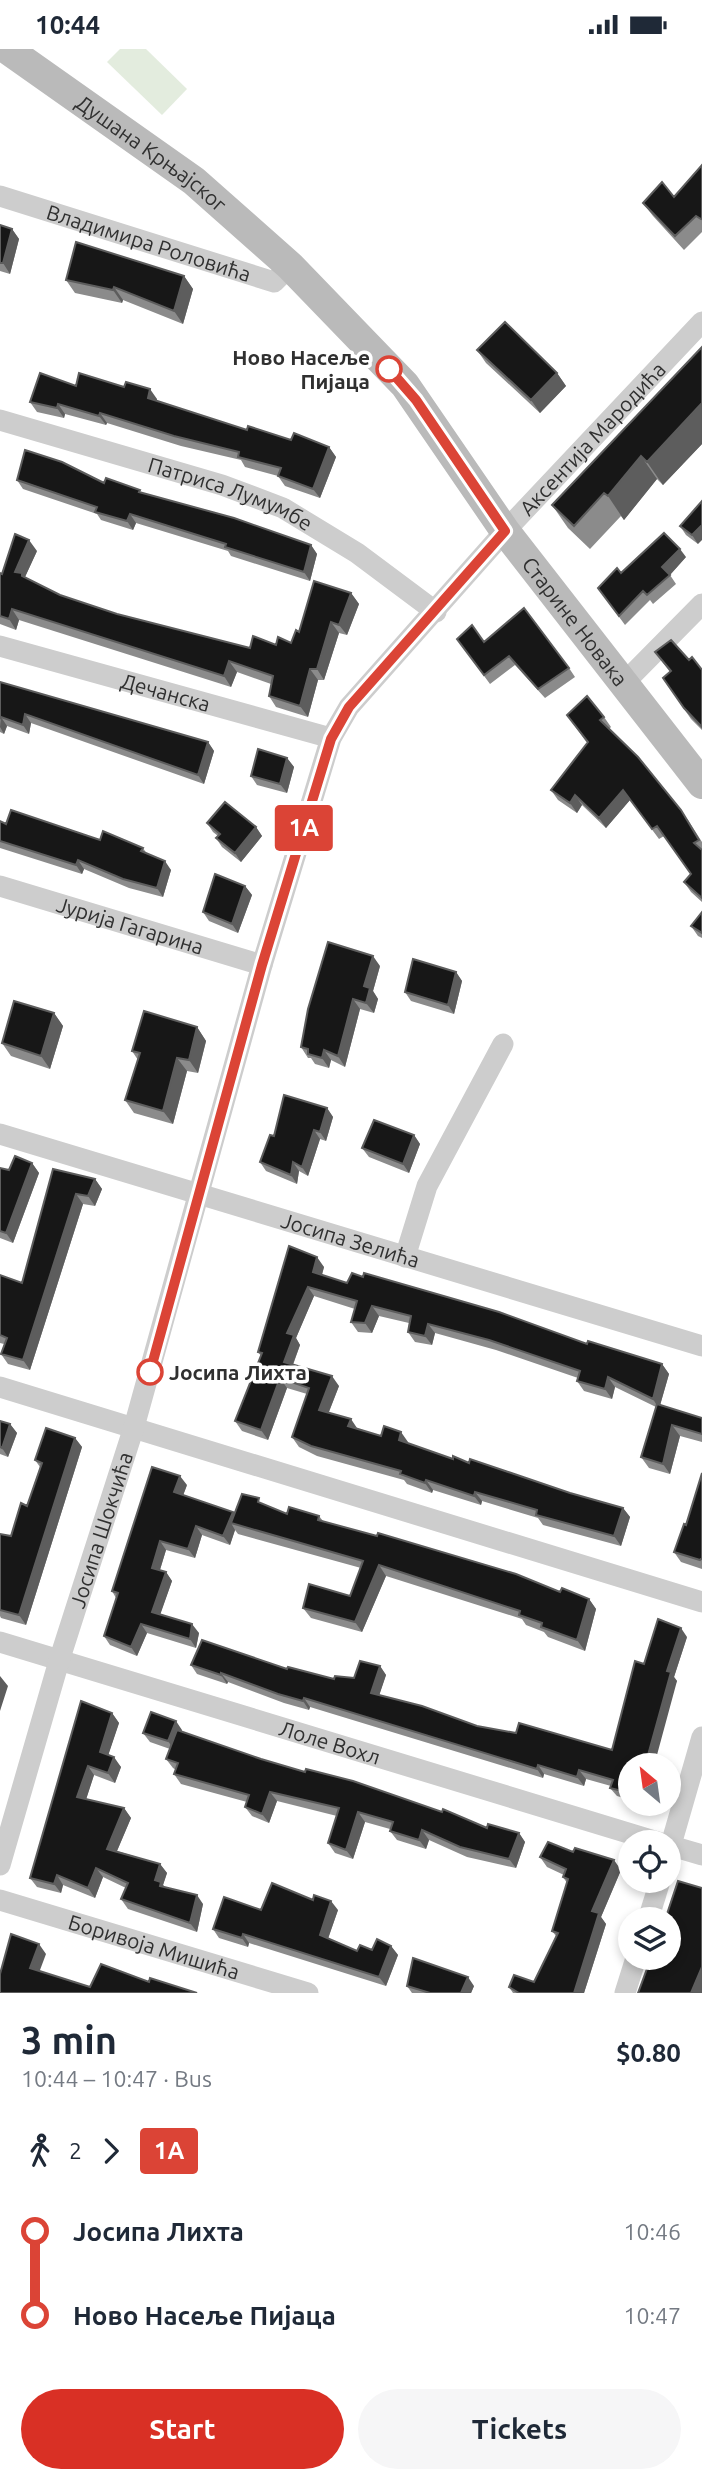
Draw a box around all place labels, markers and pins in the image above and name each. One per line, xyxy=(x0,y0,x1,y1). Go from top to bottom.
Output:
place label: Ново Насеље Пијаца xyxy=(232,345,370,393)
marker: Ново Насеље Пијаца xyxy=(376,356,402,382)
marker: Јосипа Лихта xyxy=(137,1359,163,1385)
place label: Јосипа Лихта xyxy=(169,1360,307,1384)

